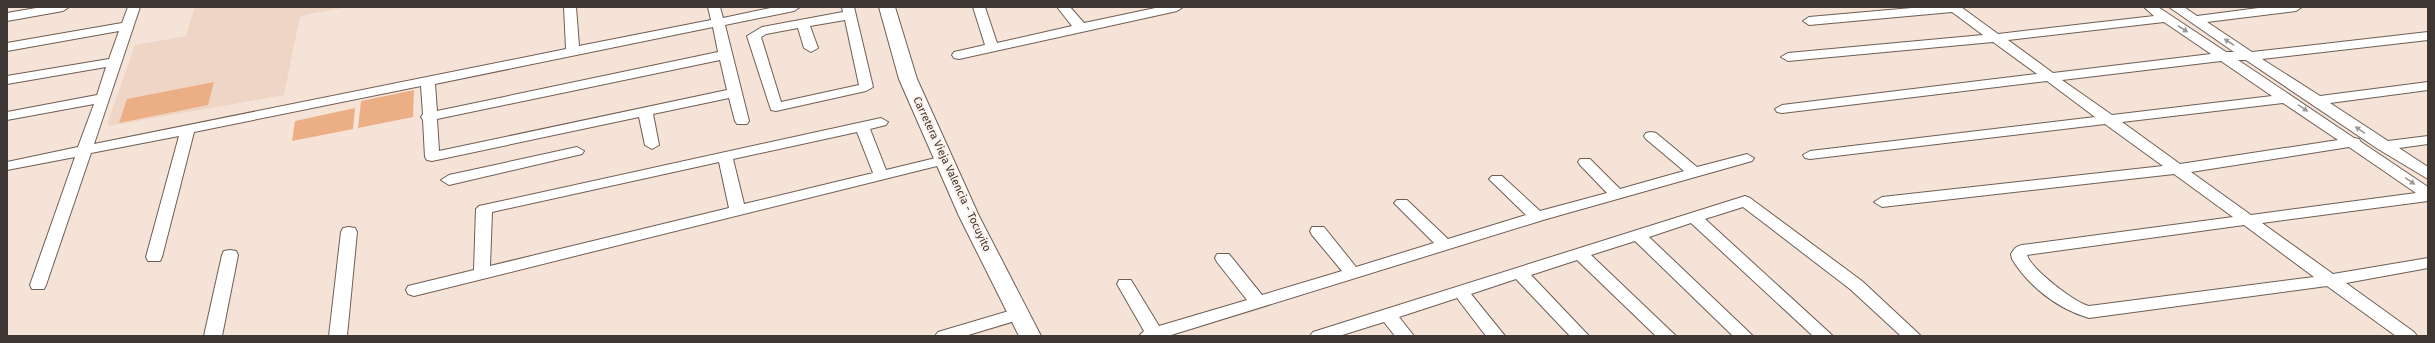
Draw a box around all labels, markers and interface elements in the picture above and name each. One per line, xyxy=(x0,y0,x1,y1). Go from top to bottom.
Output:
one-way arrow xyxy=(2177,25,2189,32)
one-way arrow xyxy=(2224,38,2234,46)
street label: Carretera Vieja Valencia - Tocuyito xyxy=(910,94,994,254)
one-way arrow xyxy=(2298,104,2308,112)
one-way arrow xyxy=(2355,126,2365,134)
one-way arrow xyxy=(2405,177,2416,185)

